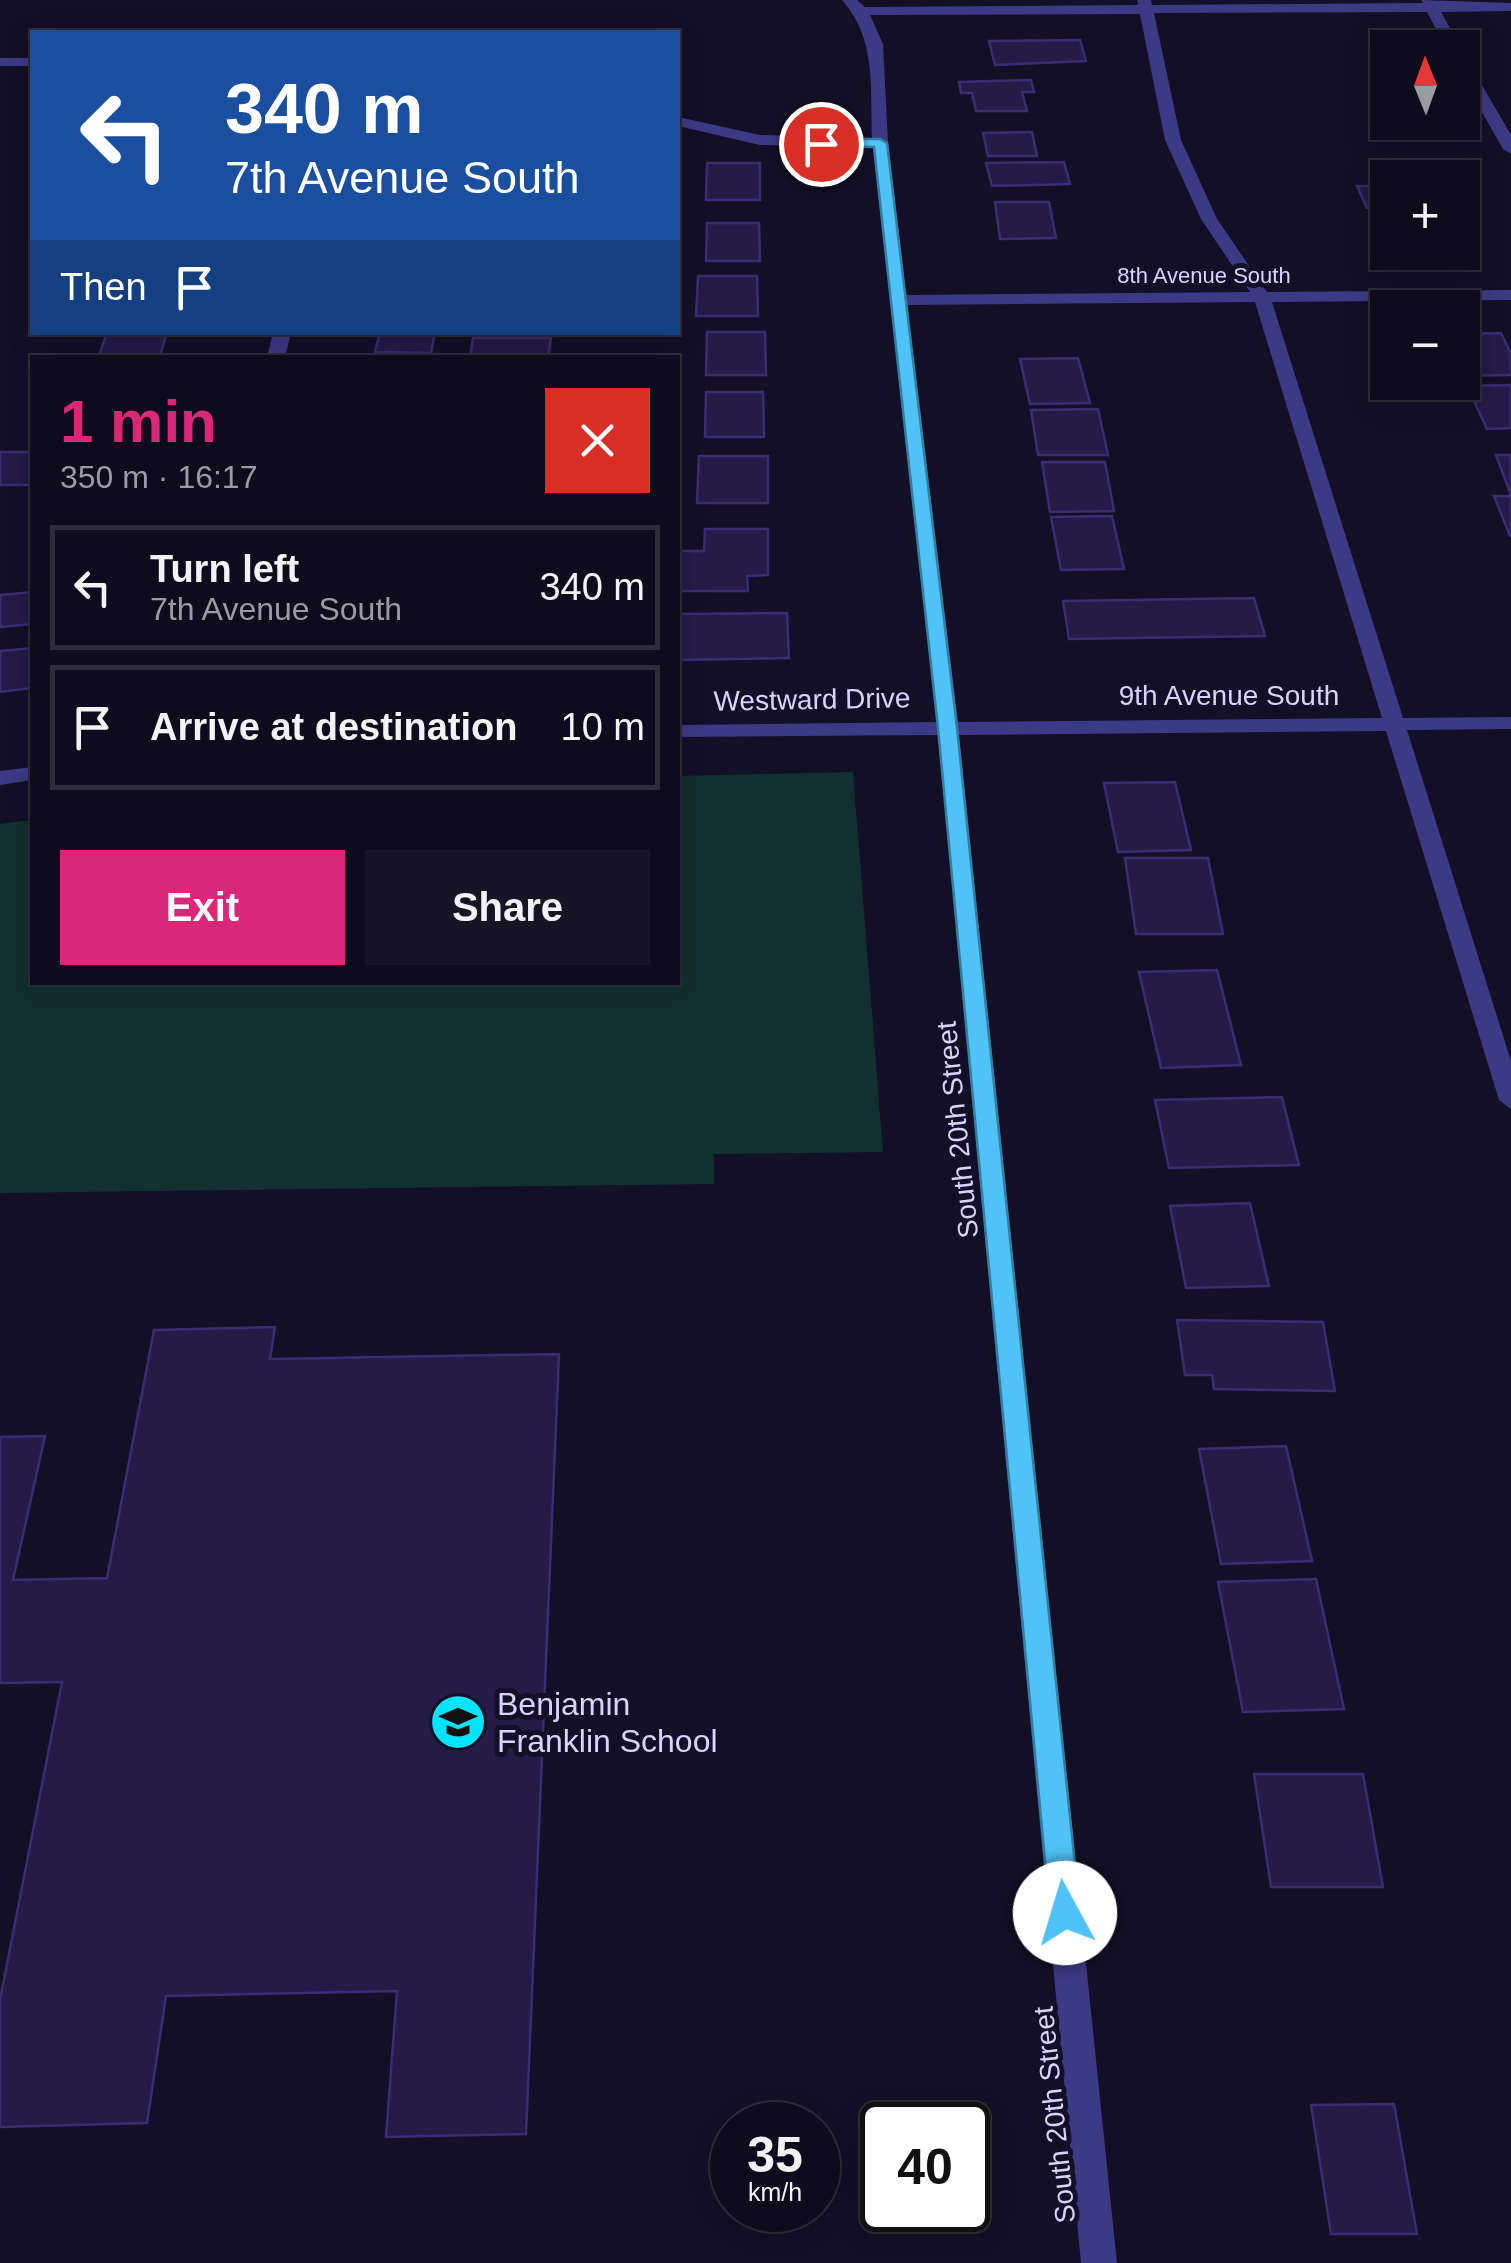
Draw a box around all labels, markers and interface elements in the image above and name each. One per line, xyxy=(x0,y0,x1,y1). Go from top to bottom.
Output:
north arrow xyxy=(1370,30,1480,140)
map controls xyxy=(1370,30,1480,400)
icon: left xyxy=(60,70,190,200)
text: 340 m xyxy=(225,70,423,148)
pin xyxy=(779,102,864,187)
icon: arrive xyxy=(794,117,849,172)
text: 7th Avenue South xyxy=(225,152,580,203)
button: + xyxy=(1370,160,1480,270)
icon: arrive xyxy=(167,260,222,315)
street label: 8th Avenue South xyxy=(1117,263,1291,288)
text: Then xyxy=(60,266,147,308)
button: − xyxy=(1370,290,1480,400)
text: 1 min xyxy=(60,388,217,455)
button: close xyxy=(545,388,650,493)
text: 350 m · 16:17 xyxy=(60,459,257,495)
text: Turn left xyxy=(150,548,299,590)
icon: left xyxy=(65,560,120,615)
text: 340 m xyxy=(539,566,645,608)
text: 7th Avenue South xyxy=(150,591,402,627)
street label: 9th Avenue South xyxy=(1119,680,1339,711)
street label: Westward Drive xyxy=(713,682,911,717)
icon: arrive xyxy=(65,700,120,755)
text: Arrive at destination xyxy=(150,706,517,748)
text: 10 m xyxy=(561,706,645,748)
button: Exit xyxy=(60,850,345,965)
button: Share xyxy=(365,850,650,965)
street label: South 20th Street xyxy=(931,1020,984,1240)
place label: Benjamin Franklin School xyxy=(497,1686,718,1759)
school or university icon: Benjamin Franklin School xyxy=(428,1692,488,1752)
position arrow xyxy=(1013,1861,1117,1965)
street label: South 20th Street xyxy=(1028,2005,1081,2225)
speed limit sign: 40 xyxy=(860,2102,990,2232)
text: 35 xyxy=(747,2127,803,2183)
text: km/h xyxy=(748,2178,802,2206)

